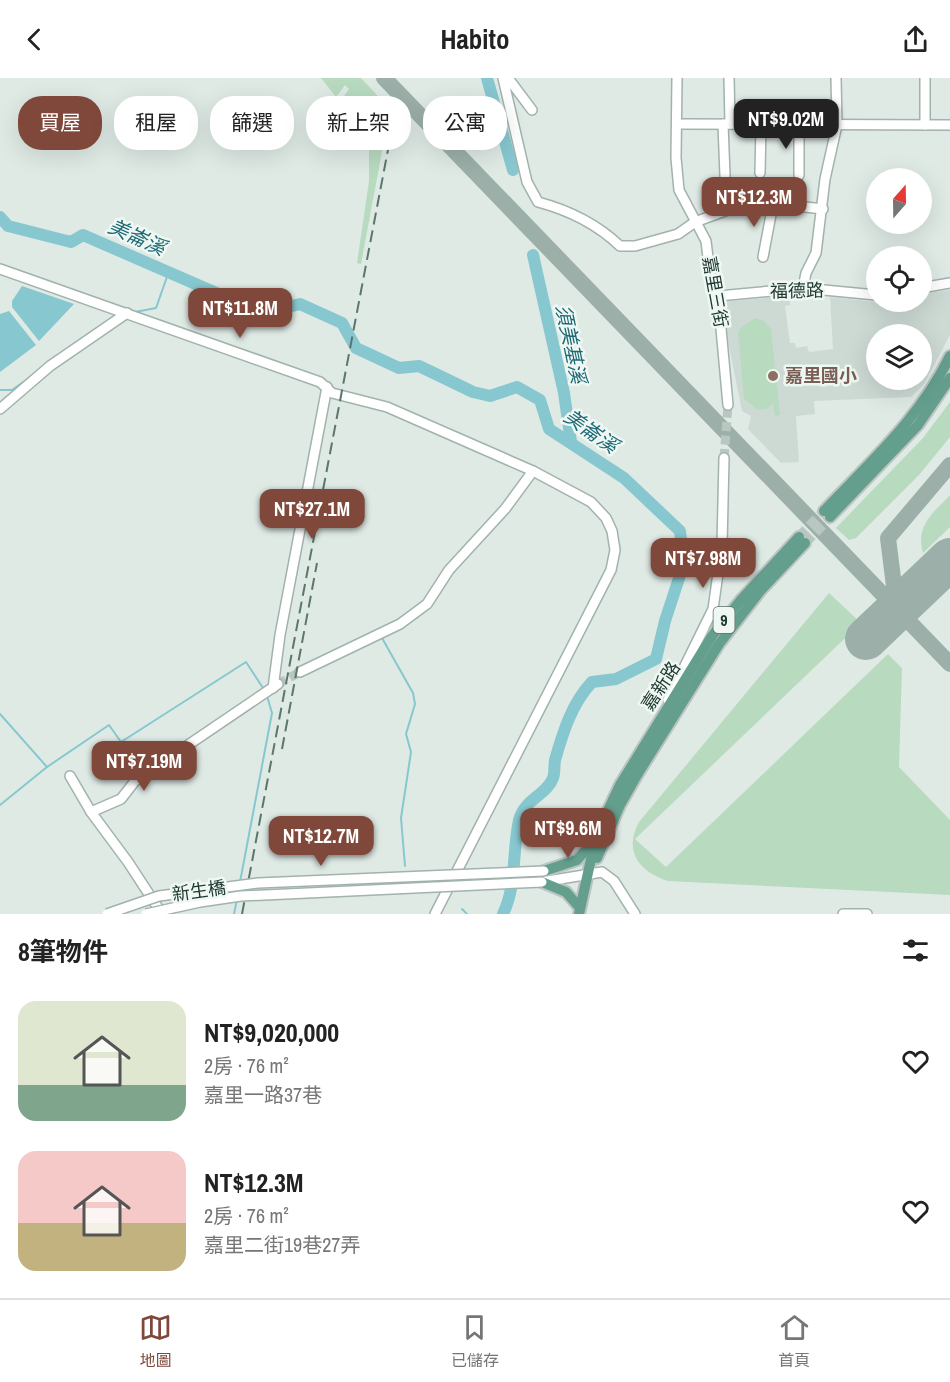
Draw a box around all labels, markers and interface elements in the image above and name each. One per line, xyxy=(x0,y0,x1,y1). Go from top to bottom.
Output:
text: Habito xyxy=(441,21,509,57)
icon: back xyxy=(18,23,51,56)
icon: share xyxy=(899,23,932,56)
chip: 買屋 xyxy=(18,96,102,150)
chip: 租屋 xyxy=(114,96,198,150)
chip: 篩選 xyxy=(210,96,294,150)
chip: 新上架 xyxy=(306,96,411,150)
chip: 公寓 xyxy=(423,96,507,150)
pin: NT$9.02M xyxy=(724,99,848,150)
text: NT$9.02M xyxy=(748,105,824,132)
north arrow xyxy=(866,168,932,234)
map controls xyxy=(866,168,932,390)
pin: NT$12.3M xyxy=(692,177,816,228)
text: NT$12.3M xyxy=(716,183,792,210)
water label: 美崙溪 xyxy=(104,212,173,262)
button: locate xyxy=(866,246,932,312)
street label: 嘉里三街 xyxy=(697,254,734,330)
street label: 福德路 xyxy=(770,278,824,303)
pin: NT$11.8M xyxy=(178,288,302,339)
text: NT$11.8M xyxy=(202,294,278,321)
water label: 須美基溪 xyxy=(550,302,594,389)
button: layers xyxy=(866,324,932,390)
place label: 嘉里國小 xyxy=(785,363,857,388)
marker: 嘉里國小 xyxy=(766,369,780,383)
water label: 美崙溪 xyxy=(559,402,626,461)
pin: NT$27.1M xyxy=(250,489,374,540)
text: NT$27.1M xyxy=(274,495,350,522)
pin: NT$7.98M xyxy=(641,538,765,589)
text: NT$7.98M xyxy=(665,544,741,571)
road number: 9 xyxy=(714,607,734,633)
street label: 嘉新路 xyxy=(635,656,686,715)
pin: NT$7.19M xyxy=(82,741,206,792)
text: NT$7.19M xyxy=(106,747,182,774)
pin: NT$9.6M xyxy=(513,808,623,859)
text: NT$9.6M xyxy=(534,814,602,841)
pin: NT$12.7M xyxy=(259,816,383,867)
text: NT$12.7M xyxy=(283,822,359,849)
street label: 新生橋 xyxy=(170,874,227,907)
text: 8筆物件 xyxy=(18,934,108,969)
icon: filters xyxy=(899,934,932,967)
text: NT$9,020,000 xyxy=(204,1015,339,1050)
icon: home xyxy=(66,1025,138,1097)
icon: heart xyxy=(899,1045,932,1078)
text: 2房 · 76 m² xyxy=(204,1052,289,1079)
text: 嘉里一路37巷 xyxy=(204,1081,322,1108)
text: NT$12.3M xyxy=(204,1165,304,1200)
icon: home xyxy=(66,1175,138,1247)
icon: heart xyxy=(899,1195,932,1228)
text: 2房 · 76 m² xyxy=(204,1202,289,1229)
text: 嘉里二街19巷27弄 xyxy=(204,1231,360,1258)
tab: 地圖 xyxy=(139,1311,172,1371)
tab: 已儲存 xyxy=(451,1311,499,1371)
tab: 首頁 xyxy=(778,1311,811,1371)

